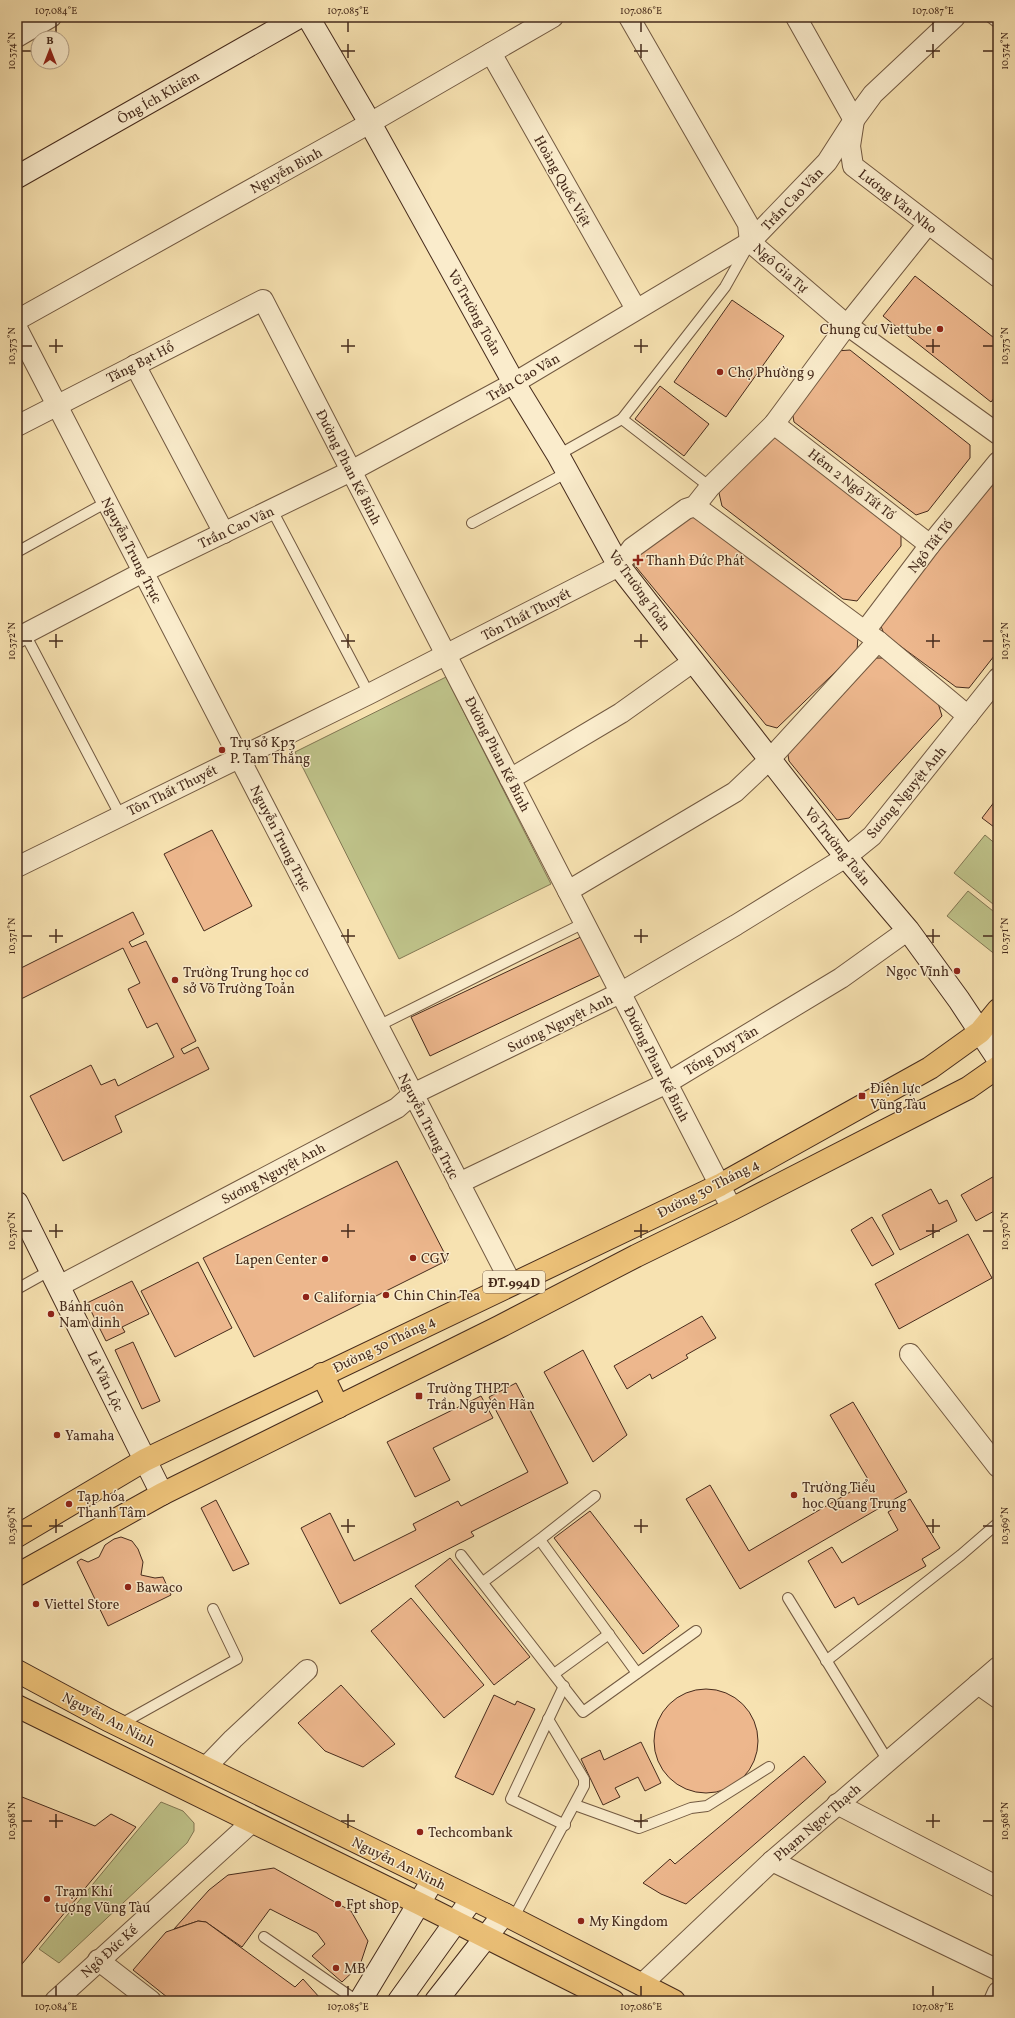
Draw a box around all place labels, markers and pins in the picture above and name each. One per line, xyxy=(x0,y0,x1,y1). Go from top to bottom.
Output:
place label: Chung cư Viettube xyxy=(820,321,932,340)
marker: Chung cư Viettube xyxy=(935,324,945,334)
place label: Chợ Phường 9 xyxy=(728,364,814,383)
marker: Chợ Phường 9 xyxy=(715,367,725,377)
place label: Thanh Đức Phát xyxy=(646,552,744,571)
marker: Thanh Đức Phát xyxy=(633,555,643,565)
place label: Trụ sở Kp3 P. Tam Thắng xyxy=(230,734,310,769)
marker: Trụ sở Kp3 P. Tam Thắng xyxy=(217,745,227,755)
place label: Ngọc Vĩnh xyxy=(886,963,949,982)
place label: Trường Trung học cơ sở Võ Trường Toản xyxy=(183,964,309,999)
marker: Ngọc Vĩnh xyxy=(952,966,962,976)
marker: Trường Trung học cơ sở Võ Trường Toản xyxy=(170,975,180,985)
place label: Điện lực Vũng Tàu xyxy=(870,1080,927,1115)
marker: Điện lực Vũng Tàu xyxy=(857,1091,867,1101)
place label: CGV xyxy=(421,1250,450,1269)
place label: Lapen Center xyxy=(235,1251,317,1270)
marker: CGV xyxy=(408,1253,418,1263)
marker: Lapen Center xyxy=(320,1254,330,1264)
place label: Chin Chin Tea xyxy=(394,1287,480,1306)
place label: California xyxy=(314,1289,376,1308)
marker: Chin Chin Tea xyxy=(381,1290,391,1300)
marker: California xyxy=(301,1292,311,1302)
place label: Bánh cuôn Nam dinh xyxy=(59,1298,124,1333)
marker: Bánh cuôn Nam dinh xyxy=(46,1309,56,1319)
place label: Trường THPT Trần Nguyên Hãn xyxy=(427,1380,535,1415)
marker: Trường THPT Trần Nguyên Hãn xyxy=(414,1391,424,1401)
place label: Yamaha xyxy=(65,1427,115,1446)
marker: Yamaha xyxy=(52,1430,62,1440)
place label: Trường Tiểu học Quang Trung xyxy=(802,1479,907,1514)
place label: Tạp hóa Thanh Tâm xyxy=(77,1488,146,1523)
marker: Trường Tiểu học Quang Trung xyxy=(789,1490,799,1500)
marker: Tạp hóa Thanh Tâm xyxy=(64,1499,74,1509)
place label: Bawaco xyxy=(136,1579,183,1598)
marker: Bawaco xyxy=(123,1582,133,1592)
place label: Viettel Store xyxy=(44,1596,120,1615)
marker: Viettel Store xyxy=(31,1599,41,1609)
place label: Techcombank xyxy=(428,1824,513,1843)
marker: Techcombank xyxy=(415,1827,425,1837)
place label: Trạm Khí tượng Vũng Tàu xyxy=(55,1883,150,1918)
marker: Trạm Khí tượng Vũng Tàu xyxy=(42,1894,52,1904)
place label: Fpt shop xyxy=(346,1896,399,1915)
marker: Fpt shop xyxy=(333,1899,343,1909)
place label: My Kingdom xyxy=(589,1913,668,1932)
marker: My Kingdom xyxy=(576,1916,586,1926)
place label: MB xyxy=(344,1960,366,1979)
marker: MB xyxy=(331,1963,341,1973)

